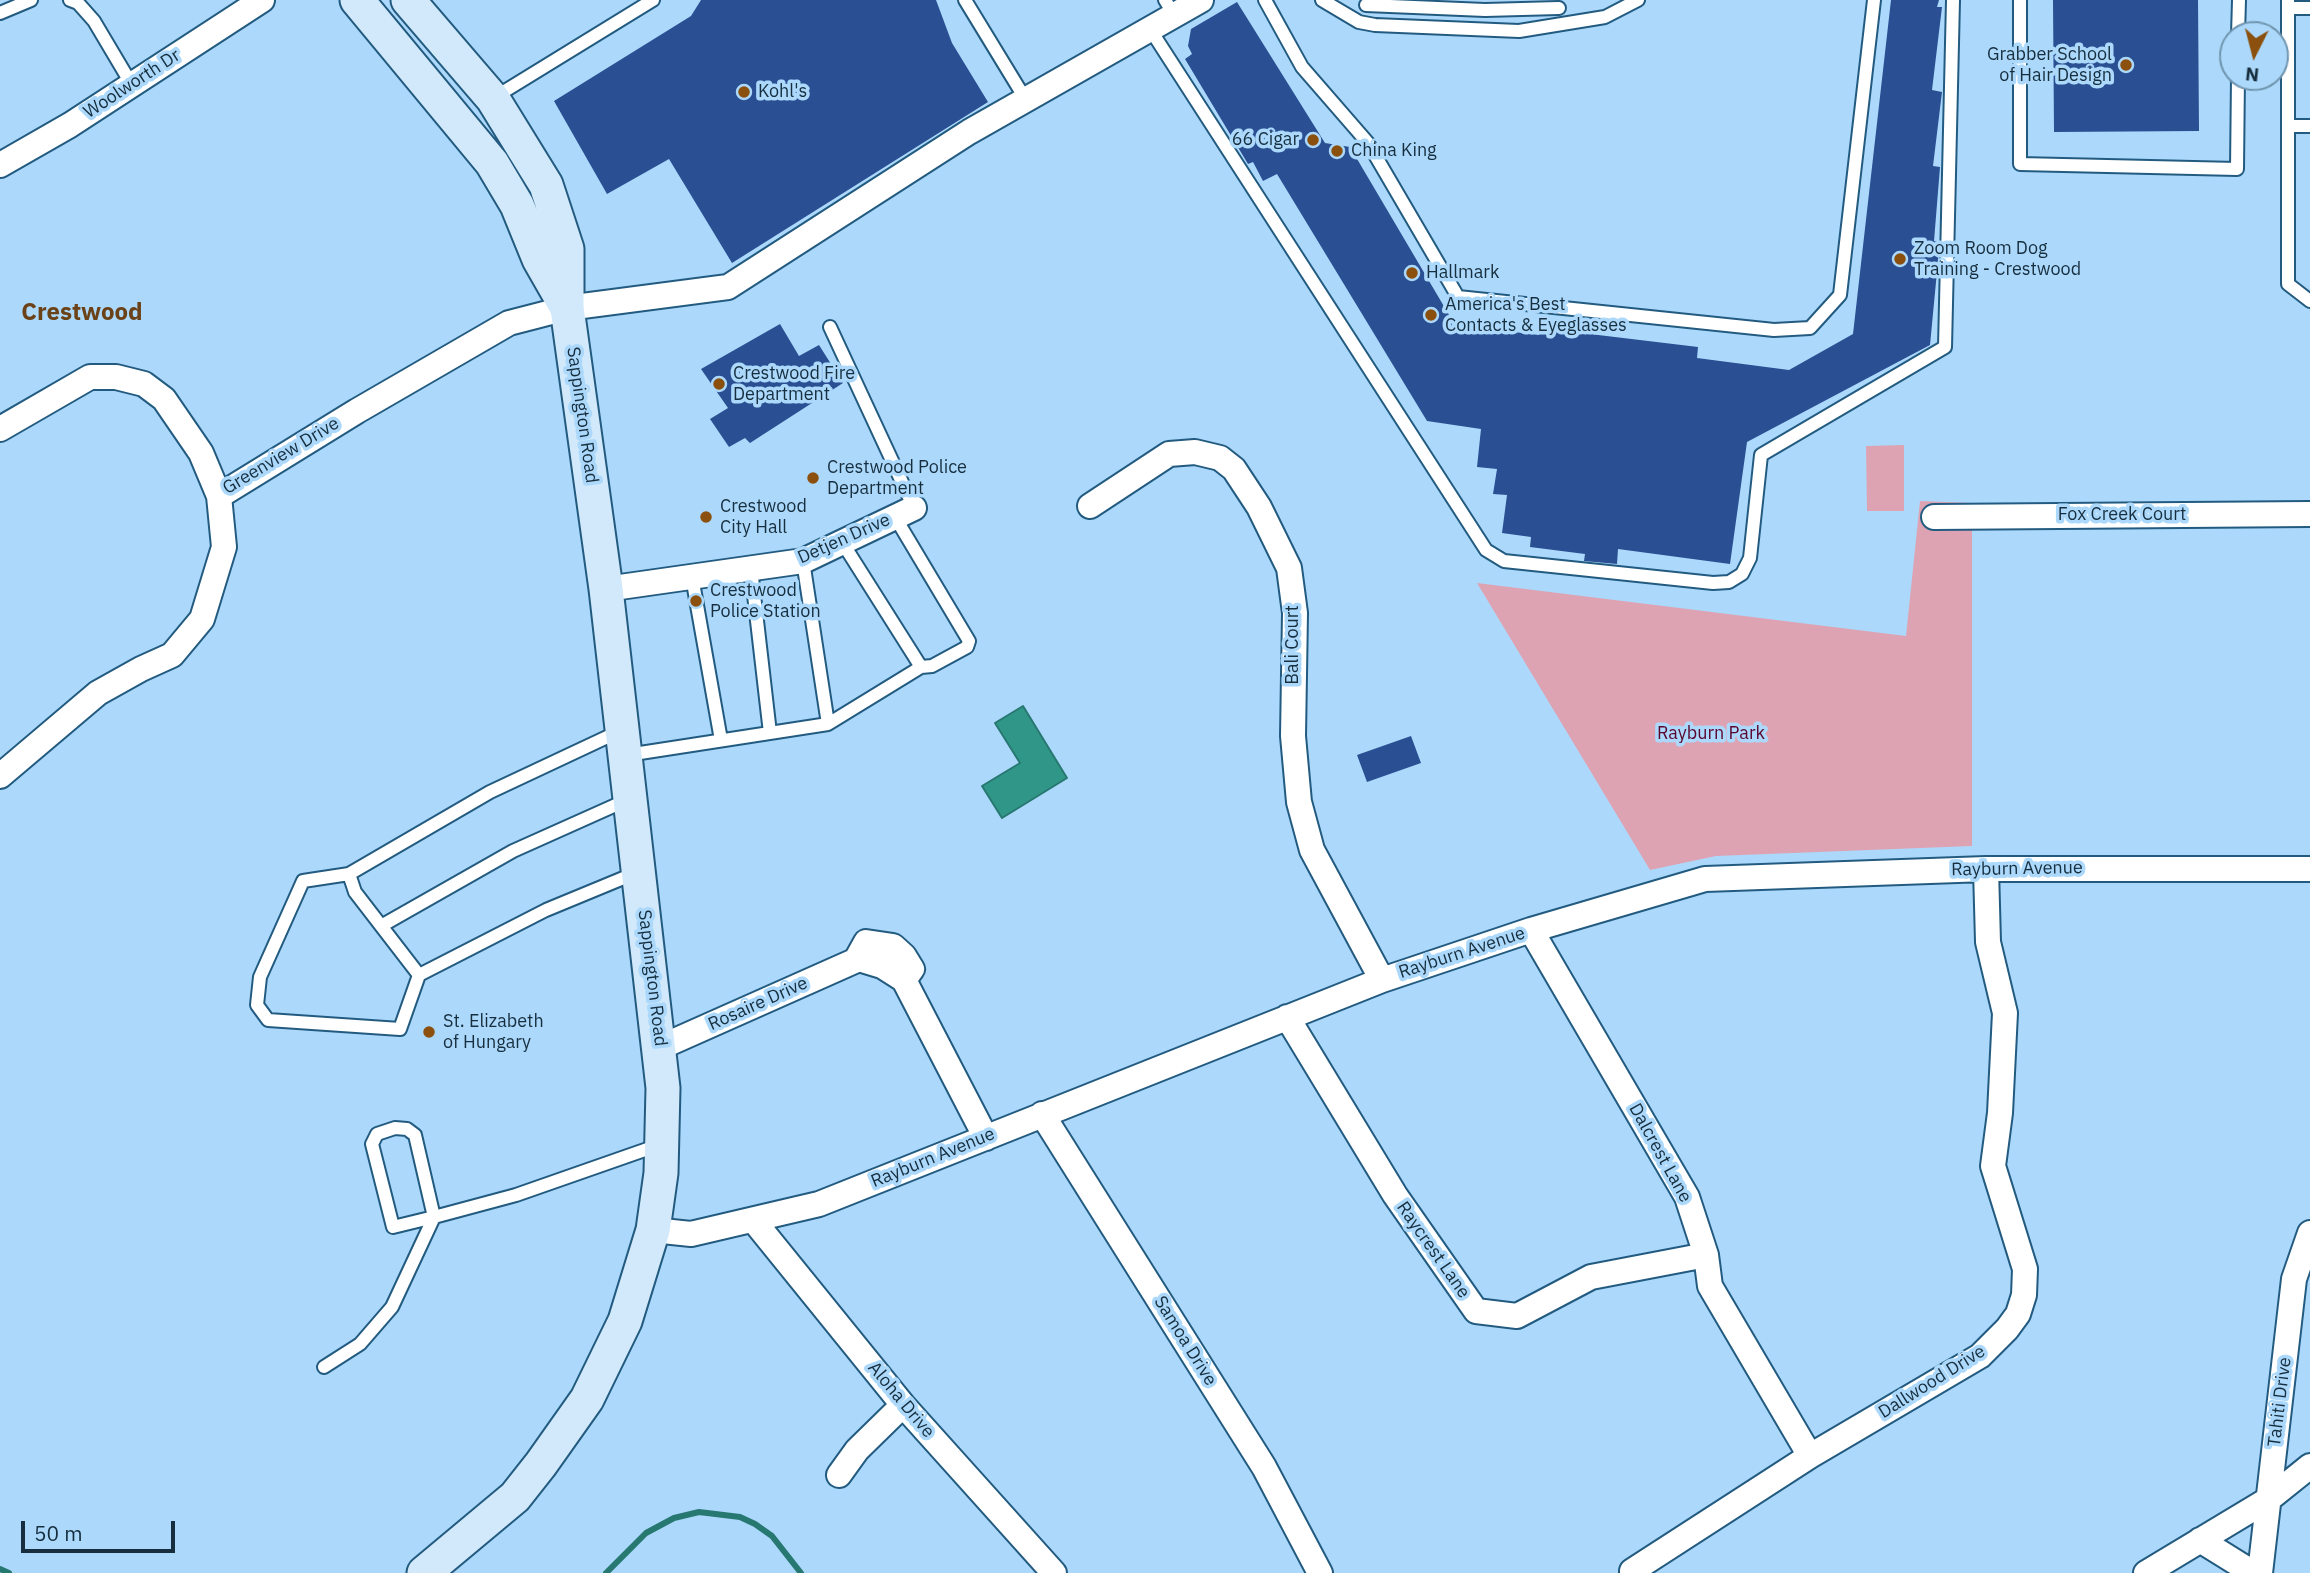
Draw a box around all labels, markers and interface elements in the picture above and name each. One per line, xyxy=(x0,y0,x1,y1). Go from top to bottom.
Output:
north arrow xyxy=(2219,21,2289,91)
place label: Grabber School of Hair Design xyxy=(1987,44,2112,86)
street label: Woolworth Dr xyxy=(80,45,184,123)
marker: Grabber School of Hair Design xyxy=(2118,57,2134,73)
text: N xyxy=(2244,62,2260,88)
place label: Kohl's xyxy=(758,81,807,103)
marker: Kohl's xyxy=(736,84,752,100)
place label: 66 Cigar xyxy=(1232,129,1299,151)
marker: 66 Cigar xyxy=(1305,132,1321,148)
place label: China King xyxy=(1351,140,1437,162)
marker: China King xyxy=(1329,143,1345,159)
place label: Zoom Room Dog Training - Crestwood xyxy=(1914,238,2081,280)
marker: Zoom Room Dog Training - Crestwood xyxy=(1892,251,1908,267)
place label: Hallmark xyxy=(1426,262,1499,284)
marker: Hallmark xyxy=(1404,265,1420,281)
place label: America's Best Contacts & Eyeglasses xyxy=(1445,294,1627,336)
district label: Crestwood xyxy=(21,299,143,327)
marker: America's Best Contacts & Eyeglasses xyxy=(1423,307,1439,323)
street label: Sappington Road xyxy=(562,345,602,485)
place label: Crestwood Fire Department xyxy=(733,363,855,406)
marker: Crestwood Fire Department xyxy=(711,376,727,392)
street label: Greenview Drive xyxy=(219,413,343,499)
place label: Crestwood Police Department xyxy=(827,457,967,500)
marker: Crestwood Police Department xyxy=(805,470,821,486)
place label: Crestwood City Hall xyxy=(720,496,807,538)
street label: Fox Creek Court xyxy=(2058,504,2186,526)
marker: Crestwood City Hall xyxy=(698,509,714,525)
street label: Detjen Drive xyxy=(794,509,894,569)
place label: Crestwood Police Station xyxy=(710,580,821,622)
marker: Crestwood Police Station xyxy=(688,593,704,609)
street label: Bali Court xyxy=(1282,605,1304,685)
park label: Rayburn Park xyxy=(1657,723,1765,745)
street label: Rayburn Avenue xyxy=(1951,857,2083,881)
street label: Sappington Road xyxy=(633,909,671,1047)
street label: Rayburn Avenue xyxy=(1396,922,1528,984)
street label: Rosaire Drive xyxy=(705,972,811,1036)
place label: St. Elizabeth of Hungary xyxy=(443,1011,544,1054)
marker: St. Elizabeth of Hungary xyxy=(421,1024,437,1040)
street label: Dalcrest Lane xyxy=(1624,1100,1696,1206)
street label: Rayburn Avenue xyxy=(868,1123,998,1193)
street label: Raycrest Lane xyxy=(1392,1197,1474,1303)
street label: Samoa Drive xyxy=(1149,1292,1221,1390)
street label: Dallwood Drive xyxy=(1875,1341,1989,1423)
street label: Tahiti Drive xyxy=(2264,1356,2296,1448)
street label: Aloha Drive xyxy=(863,1358,939,1442)
scale bar xyxy=(24,1506,178,1550)
text: 50 m xyxy=(34,1519,83,1547)

